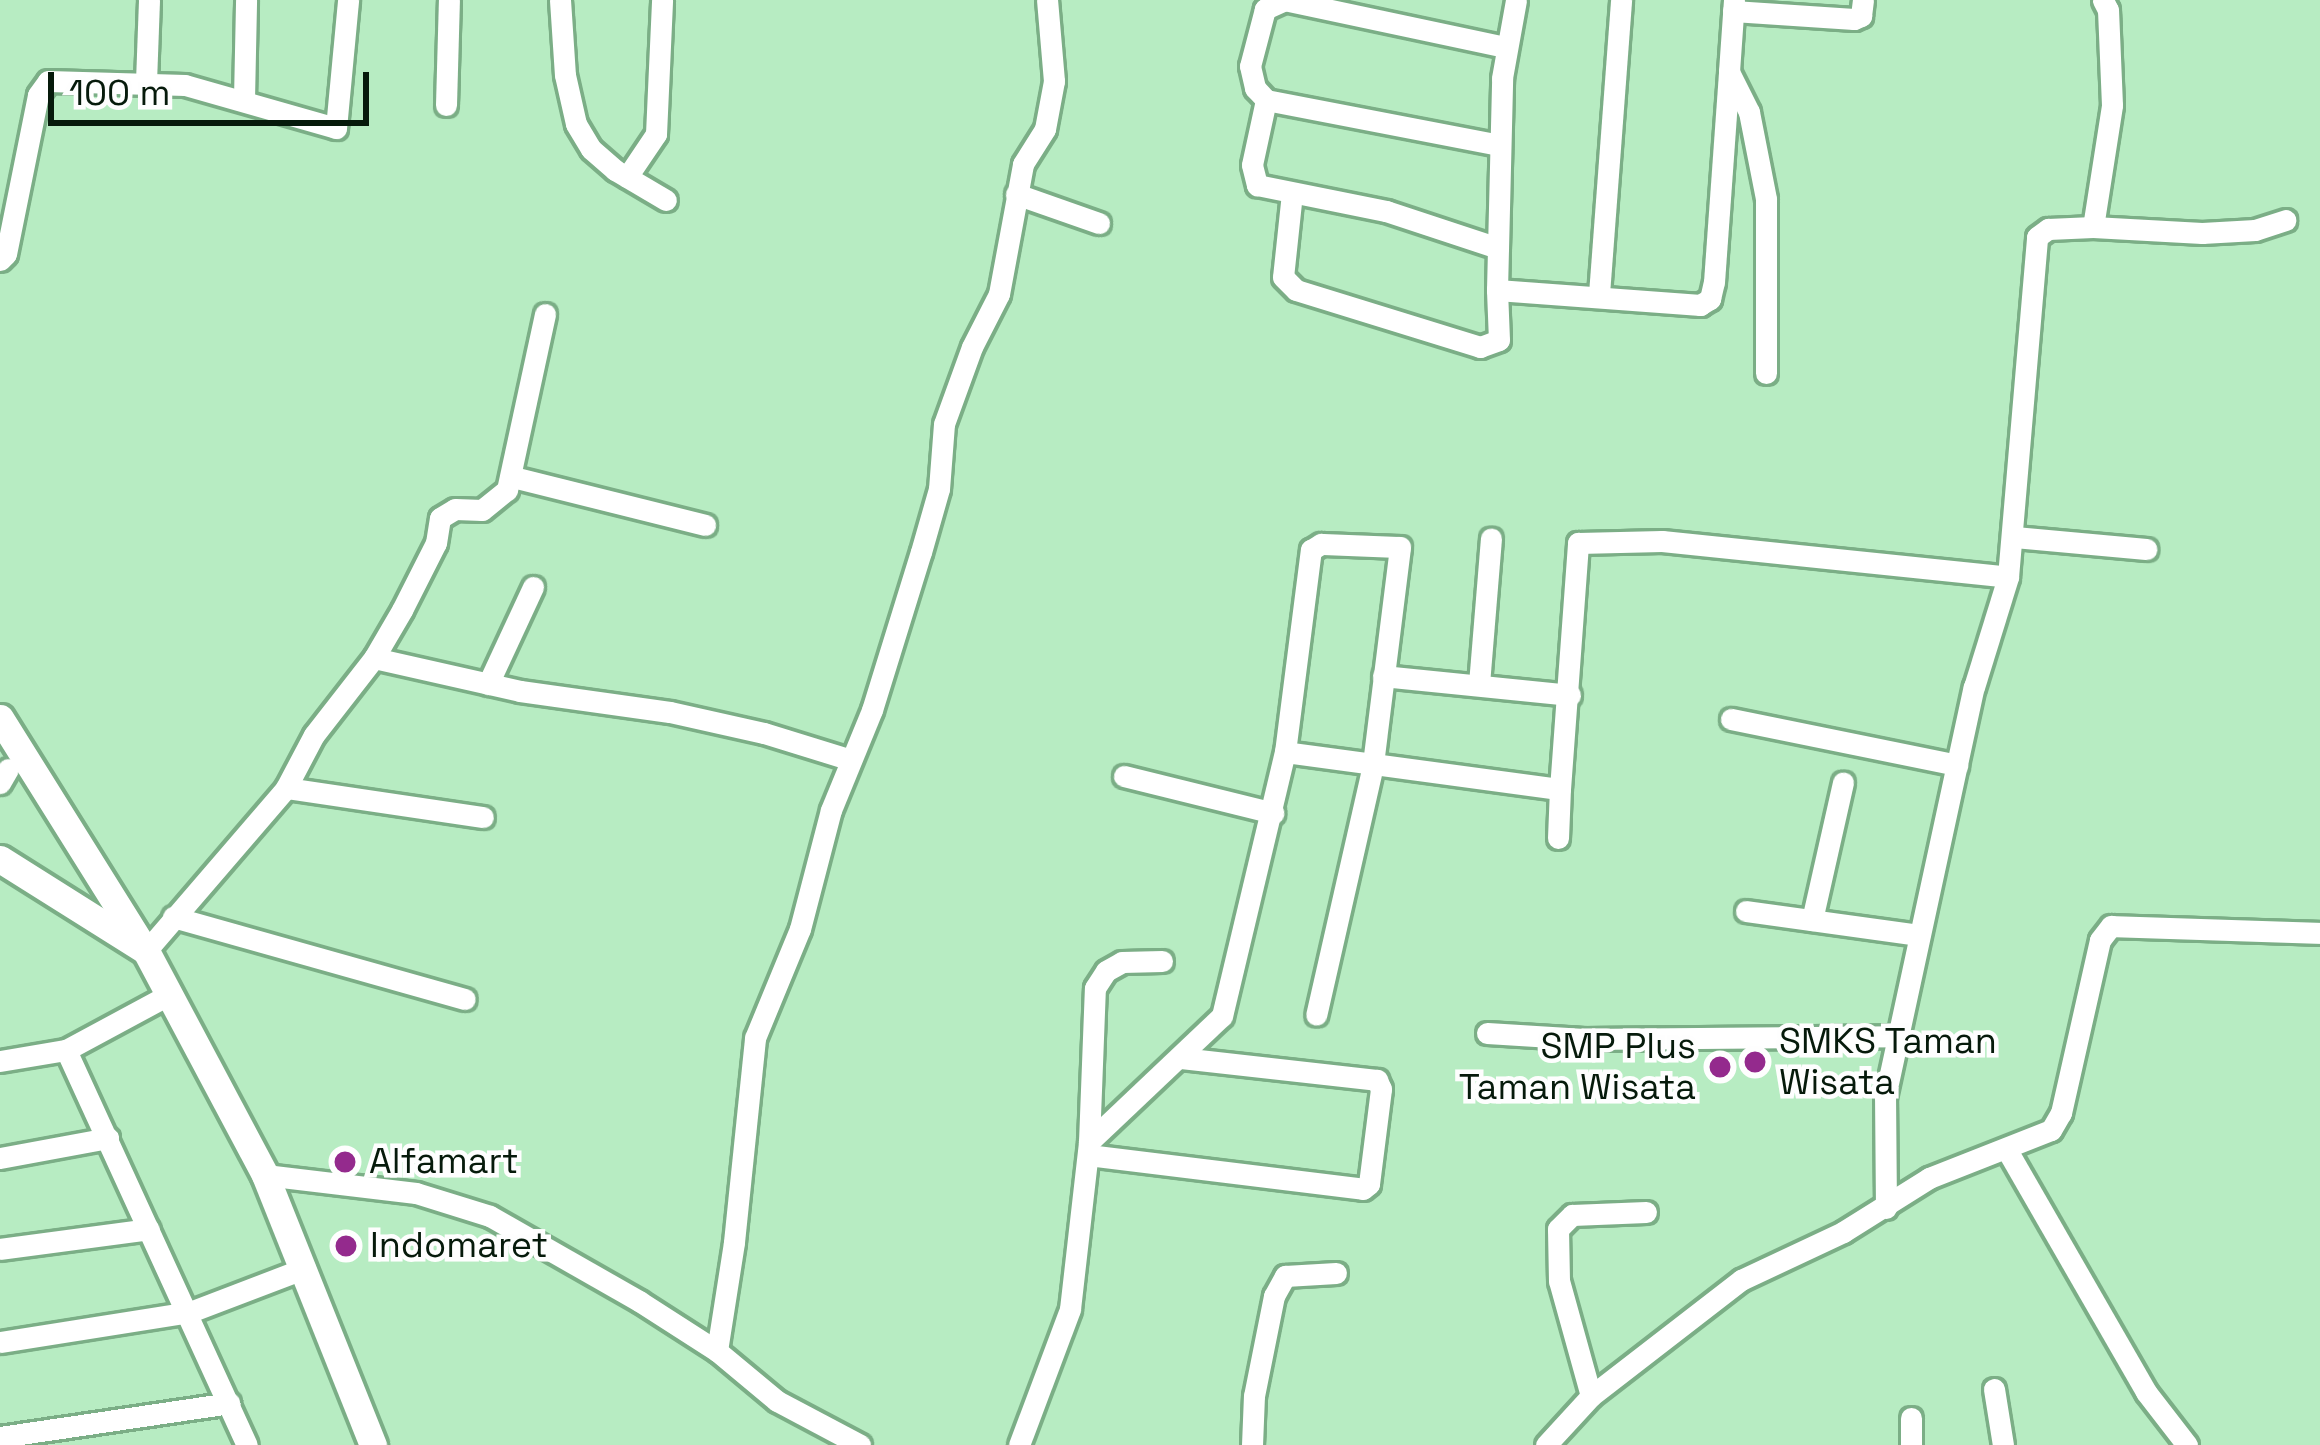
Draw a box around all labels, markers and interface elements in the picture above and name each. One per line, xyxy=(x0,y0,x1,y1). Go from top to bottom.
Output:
scale bar xyxy=(54,48,375,122)
text: 100 m xyxy=(69,70,170,116)
place label: SMKS Taman Wisata xyxy=(1779,1019,1998,1104)
place label: SMP Plus Taman Wisata xyxy=(1458,1024,1696,1109)
marker: SMKS Taman Wisata xyxy=(1742,1049,1768,1075)
marker: SMP Plus Taman Wisata xyxy=(1707,1054,1733,1080)
place label: Alfamart xyxy=(369,1140,519,1184)
marker: Alfamart xyxy=(332,1149,358,1175)
place label: Indomaret xyxy=(370,1224,548,1268)
marker: Indomaret xyxy=(333,1233,359,1259)

